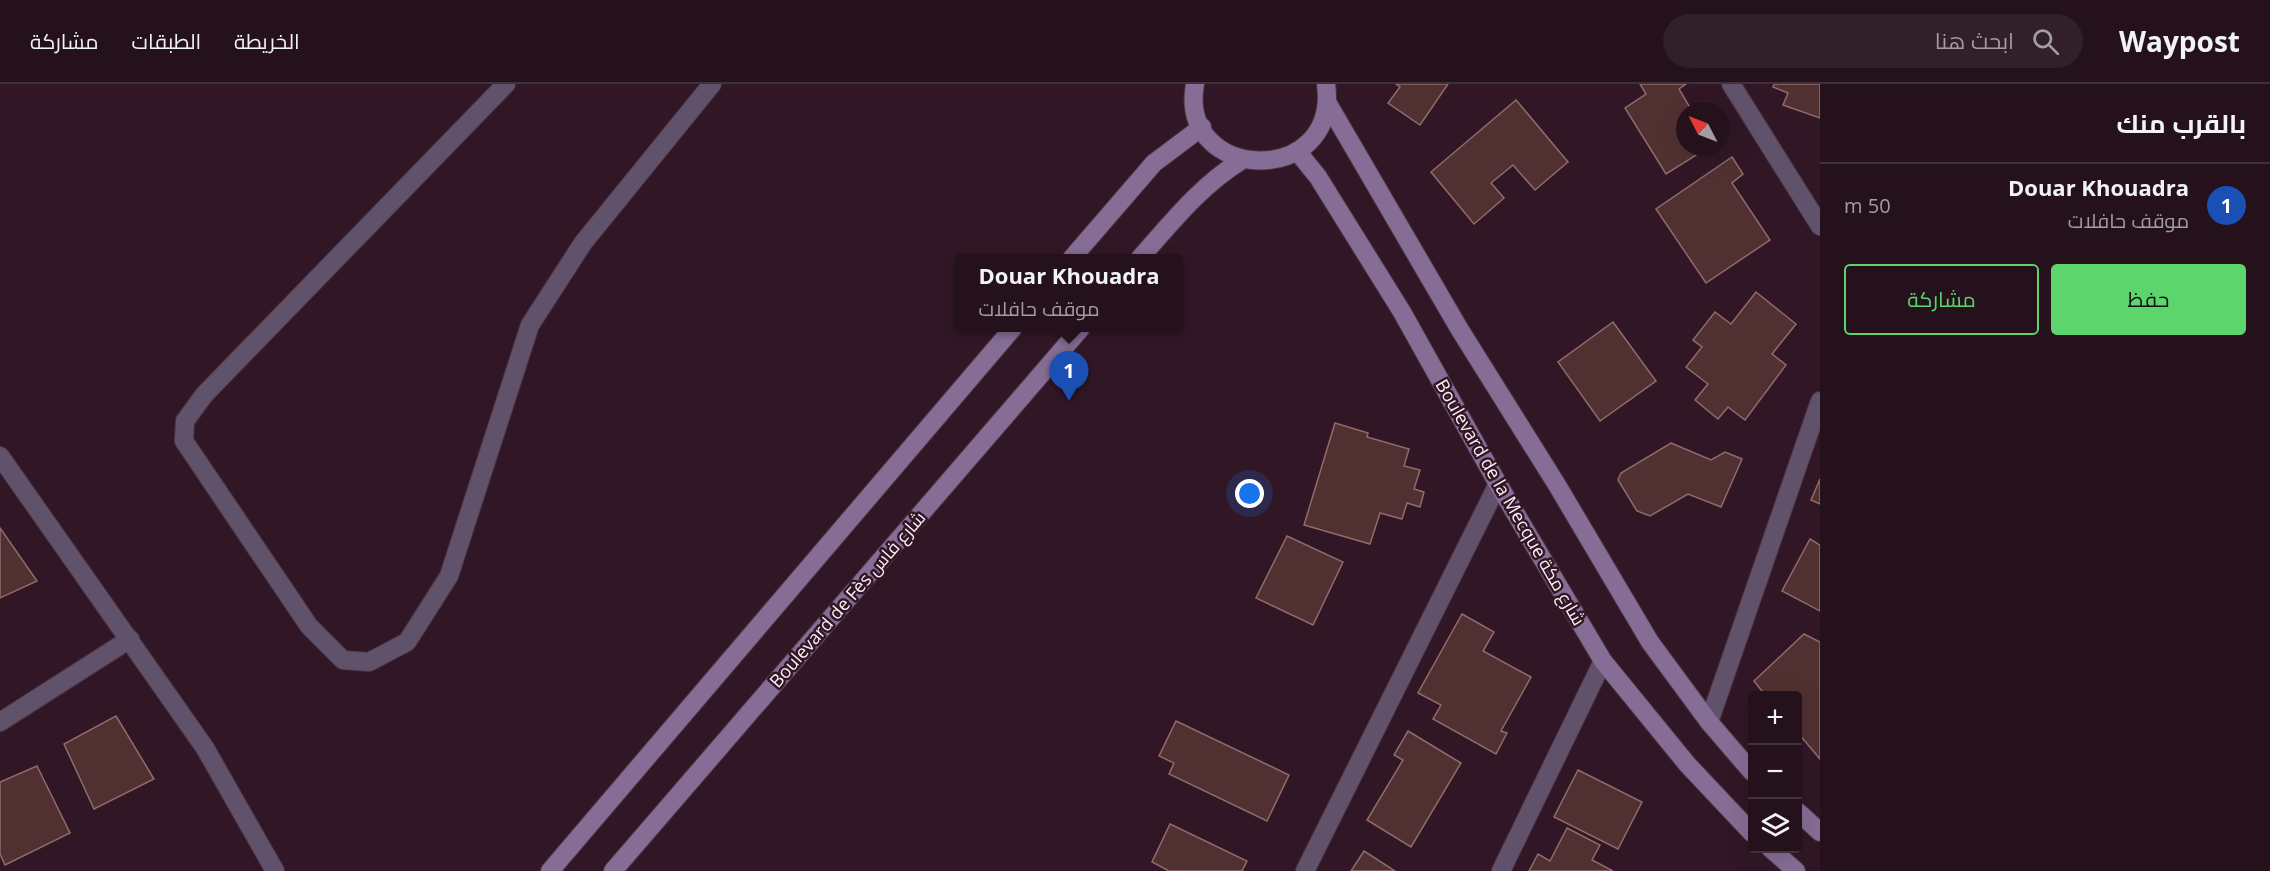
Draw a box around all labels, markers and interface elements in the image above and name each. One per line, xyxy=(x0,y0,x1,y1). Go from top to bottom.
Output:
search box xyxy=(1663,14,2083,68)
text: Waypost xyxy=(2119,22,2240,60)
text: ابحث هنا xyxy=(1935,25,2014,55)
icon: search xyxy=(2029,25,2062,58)
text: مشاركة xyxy=(30,27,99,55)
text: الطبقات xyxy=(132,27,201,55)
text: الخريطة xyxy=(234,27,300,55)
north arrow xyxy=(1676,102,1730,156)
text: بالقرب منك xyxy=(2117,105,2246,141)
text: Douar Khouadra xyxy=(2008,172,2189,202)
text: 50 m xyxy=(1844,192,1891,219)
text: 1 xyxy=(2221,192,2232,219)
text: موقف حافلات xyxy=(2068,207,2189,234)
popup xyxy=(955,254,1183,332)
text: Douar Khouadra xyxy=(979,260,1160,290)
button: مشاركة xyxy=(1844,264,2039,335)
button: حفظ xyxy=(2051,264,2246,335)
text: موقف حافلات xyxy=(979,295,1100,322)
pin: 1 xyxy=(1050,352,1088,401)
street label: Boulevard de la Mecque شارع مكة xyxy=(1430,375,1591,630)
your location xyxy=(1235,479,1264,508)
street label: Boulevard de Fès شارع فاس xyxy=(764,506,931,693)
map controls xyxy=(1748,691,1802,853)
button: + xyxy=(1748,691,1802,745)
button: − xyxy=(1748,745,1802,799)
button: layers xyxy=(1748,799,1802,853)

